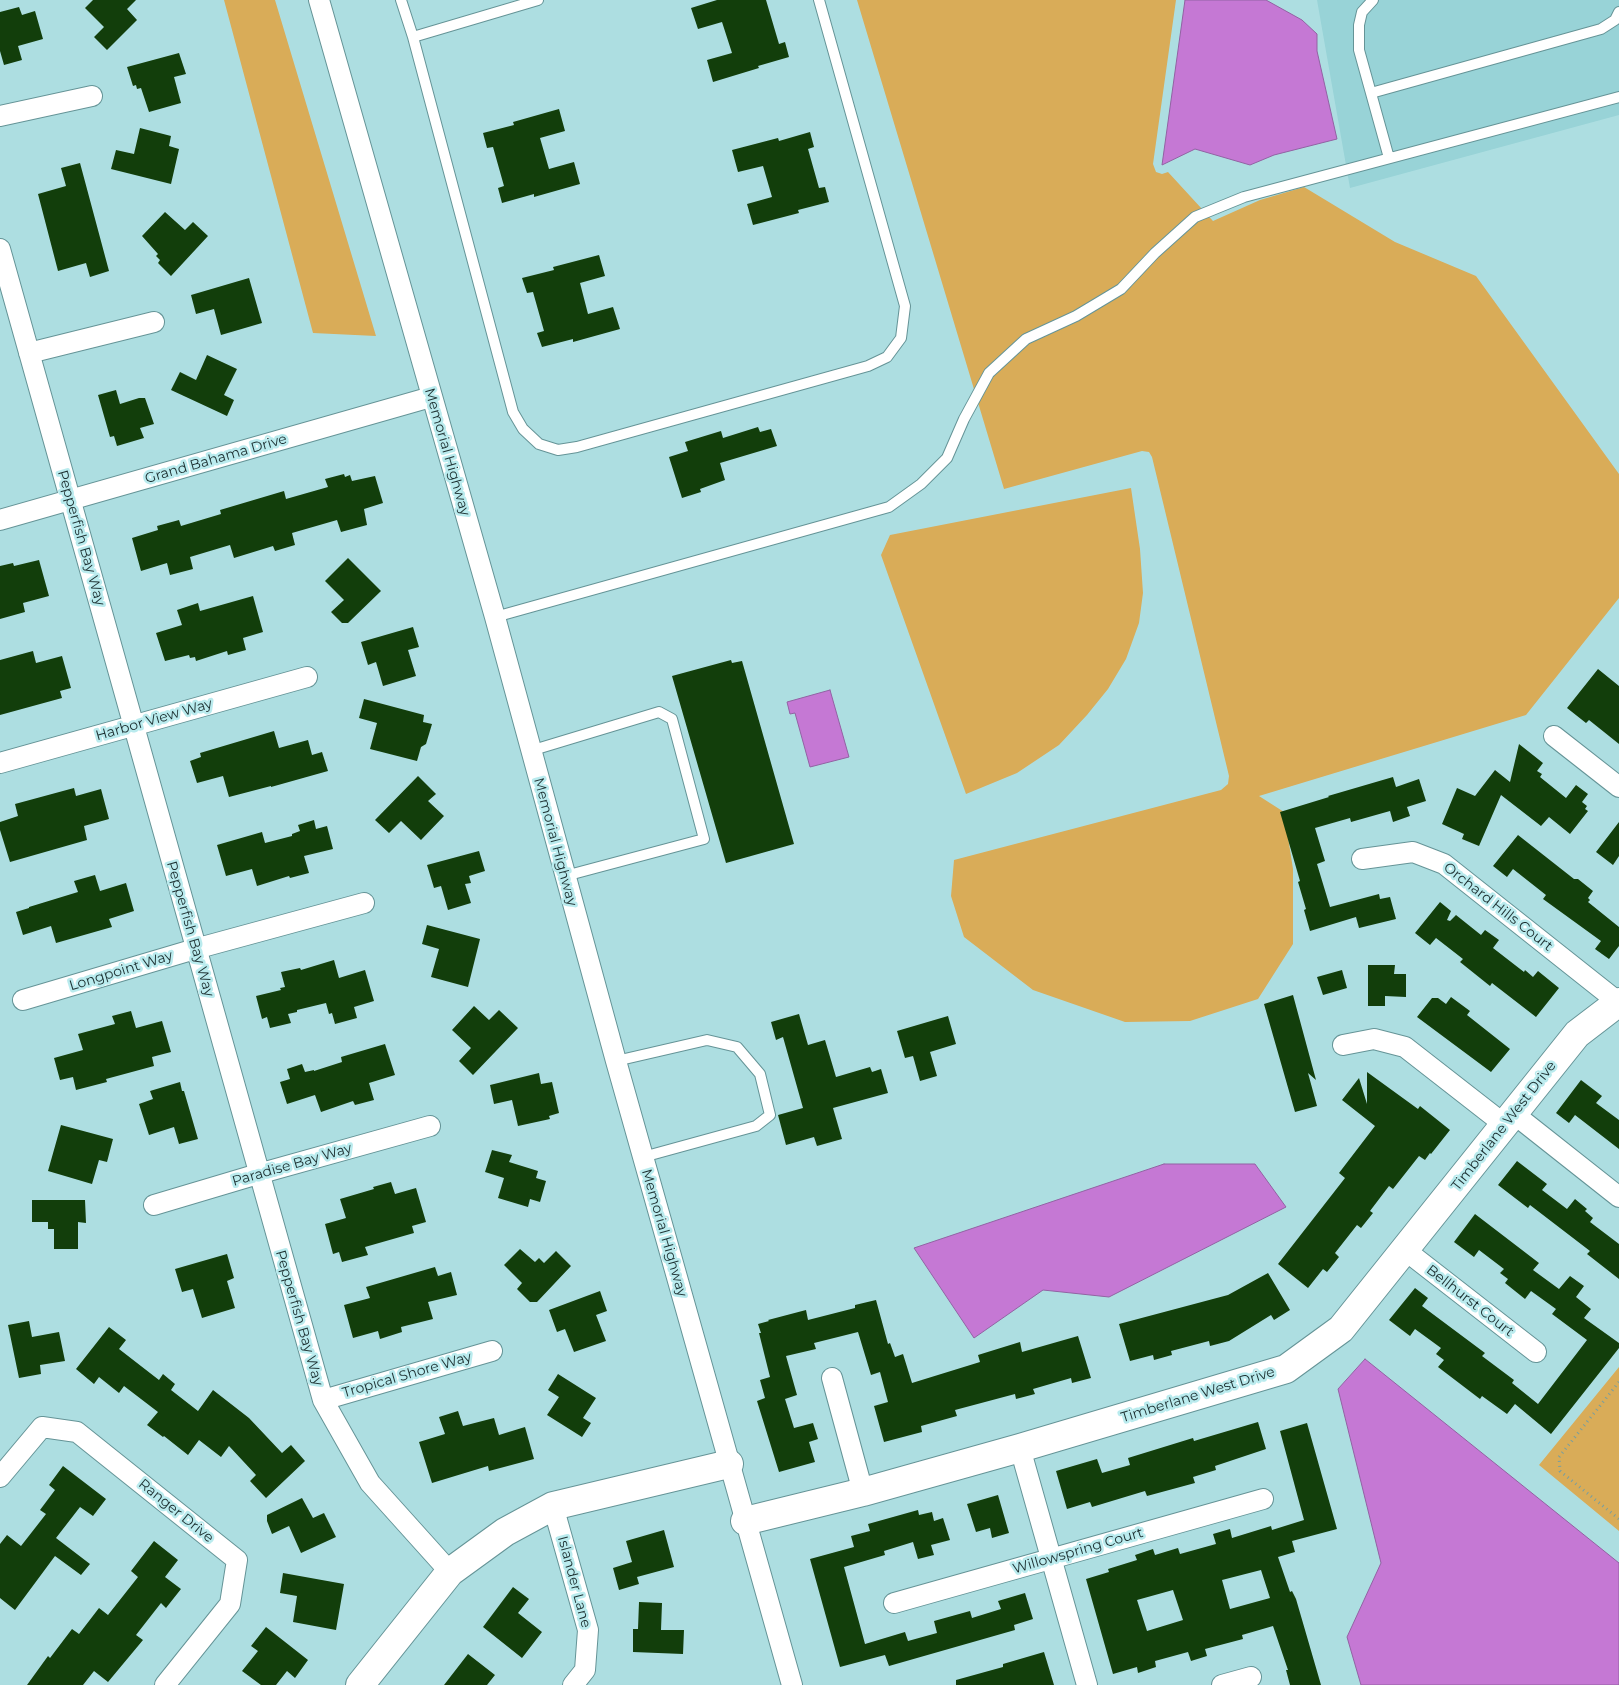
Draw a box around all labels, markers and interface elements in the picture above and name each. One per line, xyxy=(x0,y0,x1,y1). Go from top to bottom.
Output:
street label: Memorial Highway xyxy=(421,386,473,518)
street label: Grand Bahama Drive xyxy=(143,431,289,487)
street label: Pepperfish Bay Way xyxy=(54,468,108,608)
street label: Harbor View Way xyxy=(94,695,214,745)
street label: Memorial Highway xyxy=(530,776,580,908)
street label: Pepperfish Bay Way xyxy=(163,859,217,999)
street label: Orchard Hills Court xyxy=(1440,859,1556,955)
street label: Longpoint Way xyxy=(67,947,175,995)
street label: Timberlane West Drive xyxy=(1448,1058,1560,1194)
street label: Paradise Bay Way xyxy=(230,1140,354,1190)
street label: Memorial Highway xyxy=(638,1167,690,1299)
street label: Pepperfish Bay Way xyxy=(272,1248,326,1388)
street label: Bellhurst Court xyxy=(1423,1262,1517,1340)
street label: Tropical Shore Way xyxy=(340,1349,474,1401)
street label: Timberlane West Drive xyxy=(1119,1364,1277,1426)
street label: Ranger Drive xyxy=(135,1476,217,1546)
street label: Willowspring Court xyxy=(1011,1524,1145,1578)
street label: Islander Lane xyxy=(554,1534,594,1630)

